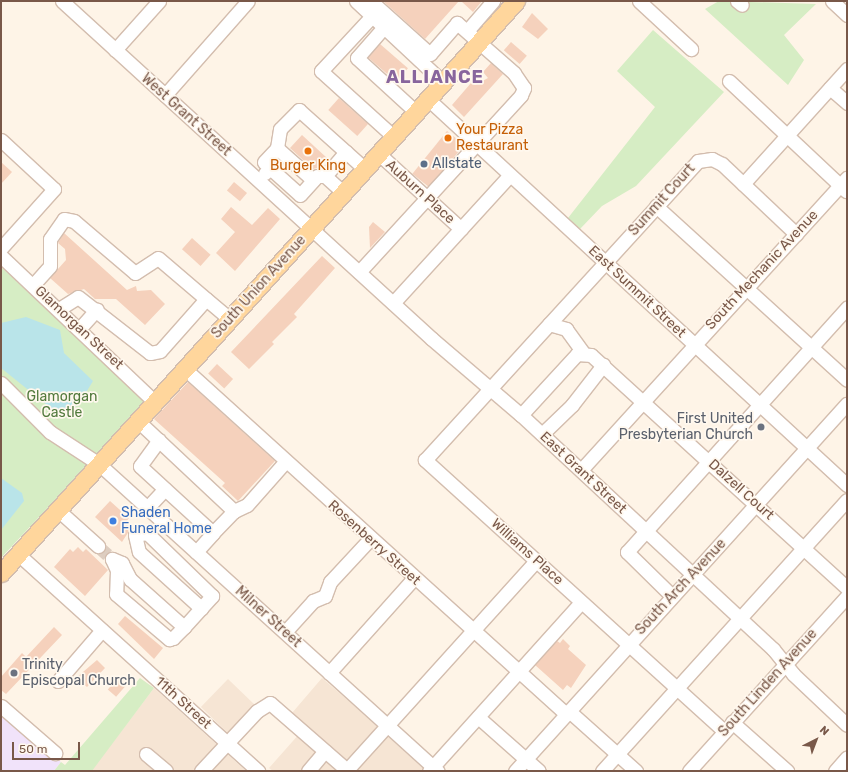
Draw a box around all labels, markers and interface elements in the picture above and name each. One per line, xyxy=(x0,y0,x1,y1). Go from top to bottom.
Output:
district label: ALLIANCE xyxy=(386,66,484,88)
street label: West Grant Street xyxy=(138,70,234,160)
place label: Your Pizza Restaurant xyxy=(456,122,528,154)
marker: Your Pizza Restaurant xyxy=(443,133,453,143)
marker: Burger King xyxy=(303,146,313,156)
place label: Allstate xyxy=(432,156,482,172)
street label: Auburn Place xyxy=(382,157,458,227)
place label: Burger King xyxy=(270,158,346,174)
marker: Allstate xyxy=(419,159,429,169)
street label: Summit Court xyxy=(625,161,699,239)
street label: South Mechanic Avenue xyxy=(702,207,822,333)
street label: South Union Avenue xyxy=(208,232,310,342)
street label: East Summit Street xyxy=(585,243,689,341)
street label: Glamorgan Street xyxy=(31,283,127,373)
park label: Glamorgan Castle xyxy=(27,389,97,422)
place label: First United Presbyterian Church xyxy=(619,411,753,444)
marker: First United Presbyterian Church xyxy=(756,422,766,432)
street label: East Grant Street xyxy=(536,429,630,517)
street label: Dalzell Court xyxy=(705,456,777,524)
street label: Rosenberry Street xyxy=(324,497,424,589)
place label: Shaden Funeral Home xyxy=(121,505,212,538)
street label: Williams Place xyxy=(487,515,567,589)
marker: Shaden Funeral Home xyxy=(108,516,118,526)
street label: South Arch Avenue xyxy=(632,535,730,639)
street label: Milner Street xyxy=(231,583,305,651)
street label: South Linden Avenue xyxy=(715,626,821,740)
place label: Trinity Episcopal Church xyxy=(22,657,136,690)
marker: Trinity Episcopal Church xyxy=(9,668,19,678)
street label: 11th Street xyxy=(151,673,215,733)
north arrow xyxy=(796,720,836,760)
text: N xyxy=(817,723,832,738)
scale bar xyxy=(14,734,82,760)
text: 50 m xyxy=(19,742,47,756)

